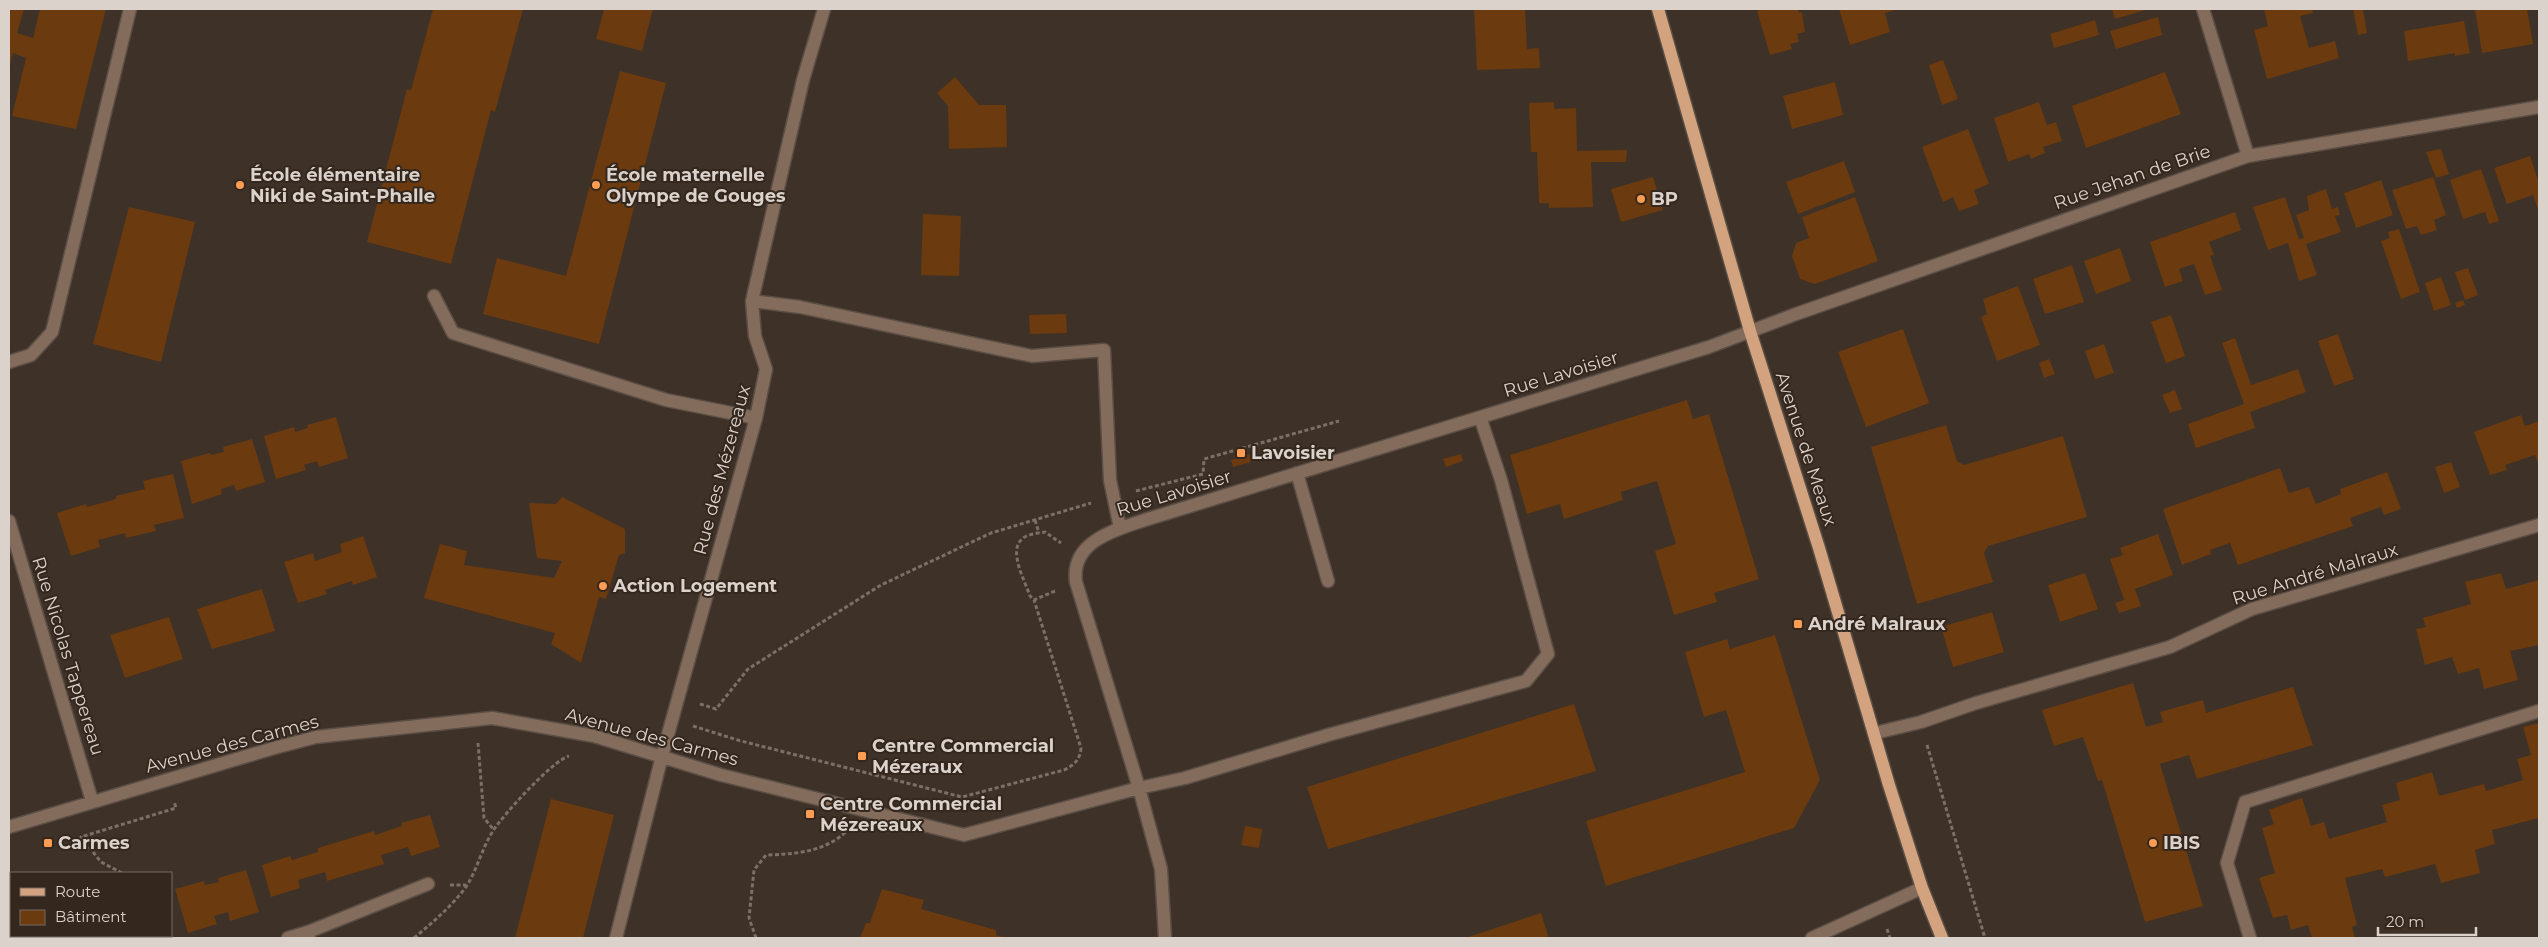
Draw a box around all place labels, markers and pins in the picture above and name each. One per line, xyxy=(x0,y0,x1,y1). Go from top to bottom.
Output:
place label: École élémentaire Niki de Saint-Phalle xyxy=(250,164,435,207)
place label: École maternelle Olympe de Gouges xyxy=(606,164,786,207)
marker: École élémentaire Niki de Saint-Phalle xyxy=(234,179,246,191)
marker: École maternelle Olympe de Gouges xyxy=(590,179,602,191)
place label: BP xyxy=(1651,188,1678,210)
marker: BP xyxy=(1635,193,1647,205)
place label: Lavoisier xyxy=(1251,442,1335,464)
marker: Lavoisier xyxy=(1235,447,1247,459)
place label: Action Logement xyxy=(612,575,777,597)
marker: Action Logement xyxy=(597,580,609,592)
place label: André Malraux xyxy=(1807,613,1946,635)
marker: André Malraux xyxy=(1792,618,1804,630)
place label: Centre Commercial Mézeraux xyxy=(872,735,1054,778)
marker: Centre Commercial Mézeraux xyxy=(856,750,868,762)
place label: Centre Commercial Mézereaux xyxy=(820,793,1002,836)
marker: Centre Commercial Mézereaux xyxy=(804,808,816,820)
place label: Carmes xyxy=(58,832,130,854)
place label: IBIS xyxy=(2163,832,2200,854)
marker: Carmes xyxy=(42,837,54,849)
marker: IBIS xyxy=(2147,837,2159,849)

